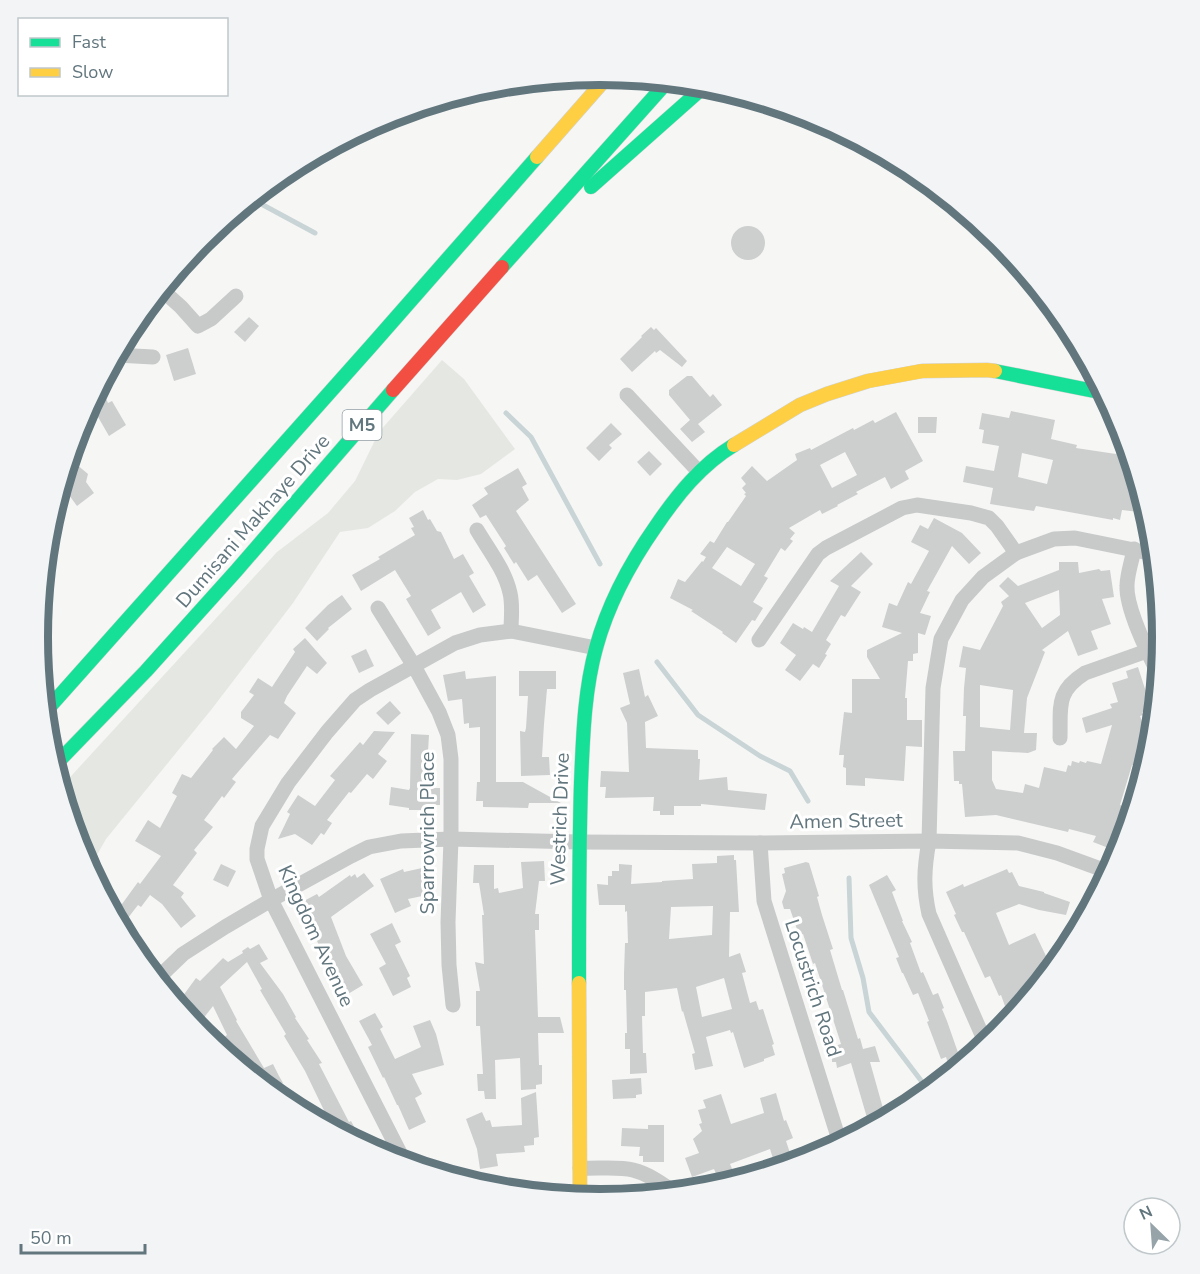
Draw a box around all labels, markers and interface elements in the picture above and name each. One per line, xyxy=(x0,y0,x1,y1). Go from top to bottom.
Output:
legend xyxy=(18,18,228,96)
text: Fast xyxy=(72,30,107,54)
text: Slow xyxy=(72,60,113,84)
road number: M5 xyxy=(342,410,382,440)
street label: Dumisani Makhaye Drive xyxy=(170,428,336,614)
street label: Sparrowrich Place xyxy=(414,752,441,915)
street label: Westrich Drive xyxy=(544,752,576,886)
street label: Amen Street xyxy=(789,806,904,835)
street label: Kingdom Avenue xyxy=(271,861,361,1011)
street label: Locustrich Road xyxy=(778,916,848,1060)
north arrow xyxy=(1122,1196,1182,1256)
text: N xyxy=(1136,1201,1156,1226)
scale bar xyxy=(21,1217,146,1255)
text: 50 m xyxy=(30,1226,72,1250)

